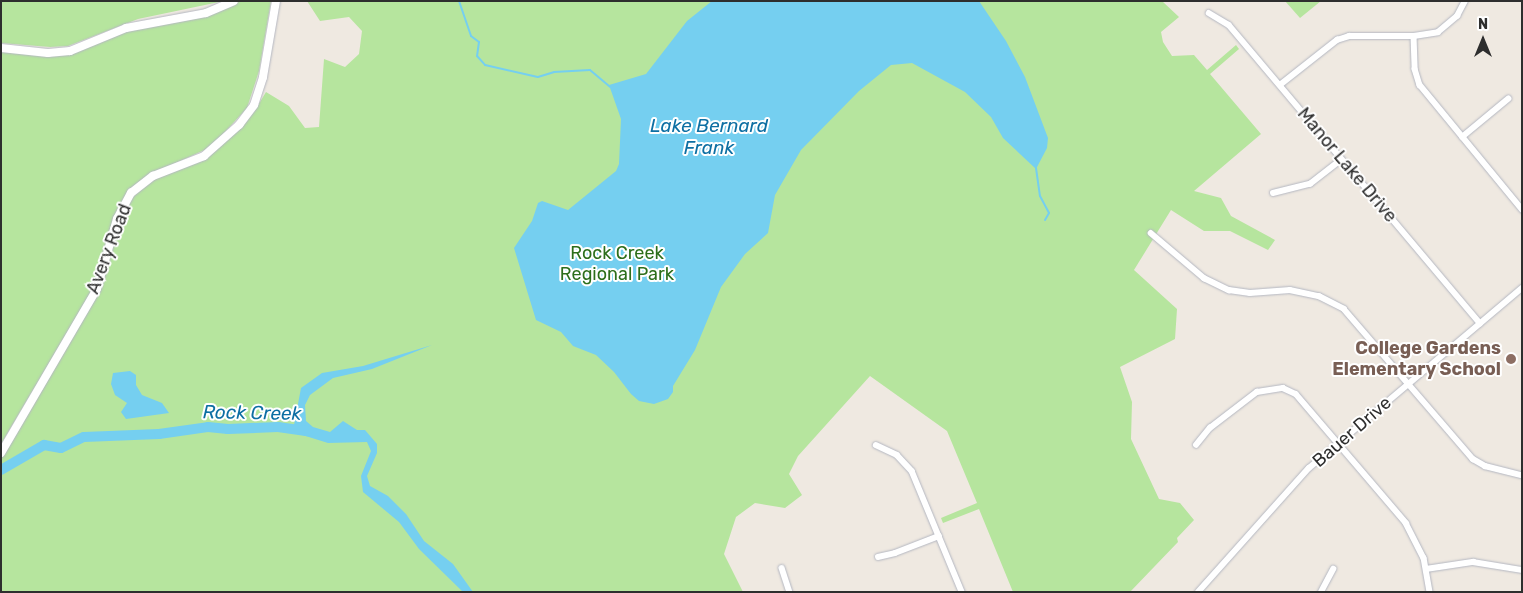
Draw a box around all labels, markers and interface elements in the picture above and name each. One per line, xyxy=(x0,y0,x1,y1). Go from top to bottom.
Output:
north arrow xyxy=(1458,15,1508,65)
text: N xyxy=(1478,16,1488,33)
street label: Manor Lake Drive xyxy=(1293,103,1401,227)
water label: Lake Bernard Frank xyxy=(650,115,768,159)
street label: Avery Road xyxy=(82,201,136,297)
park label: Rock Creek Regional Park xyxy=(560,243,674,286)
place label: College Gardens Elementary School xyxy=(1332,338,1501,380)
marker: College Gardens Elementary School xyxy=(1505,353,1517,365)
street label: Bauer Drive xyxy=(1308,392,1396,472)
water label: Rock Creek xyxy=(202,401,302,425)

